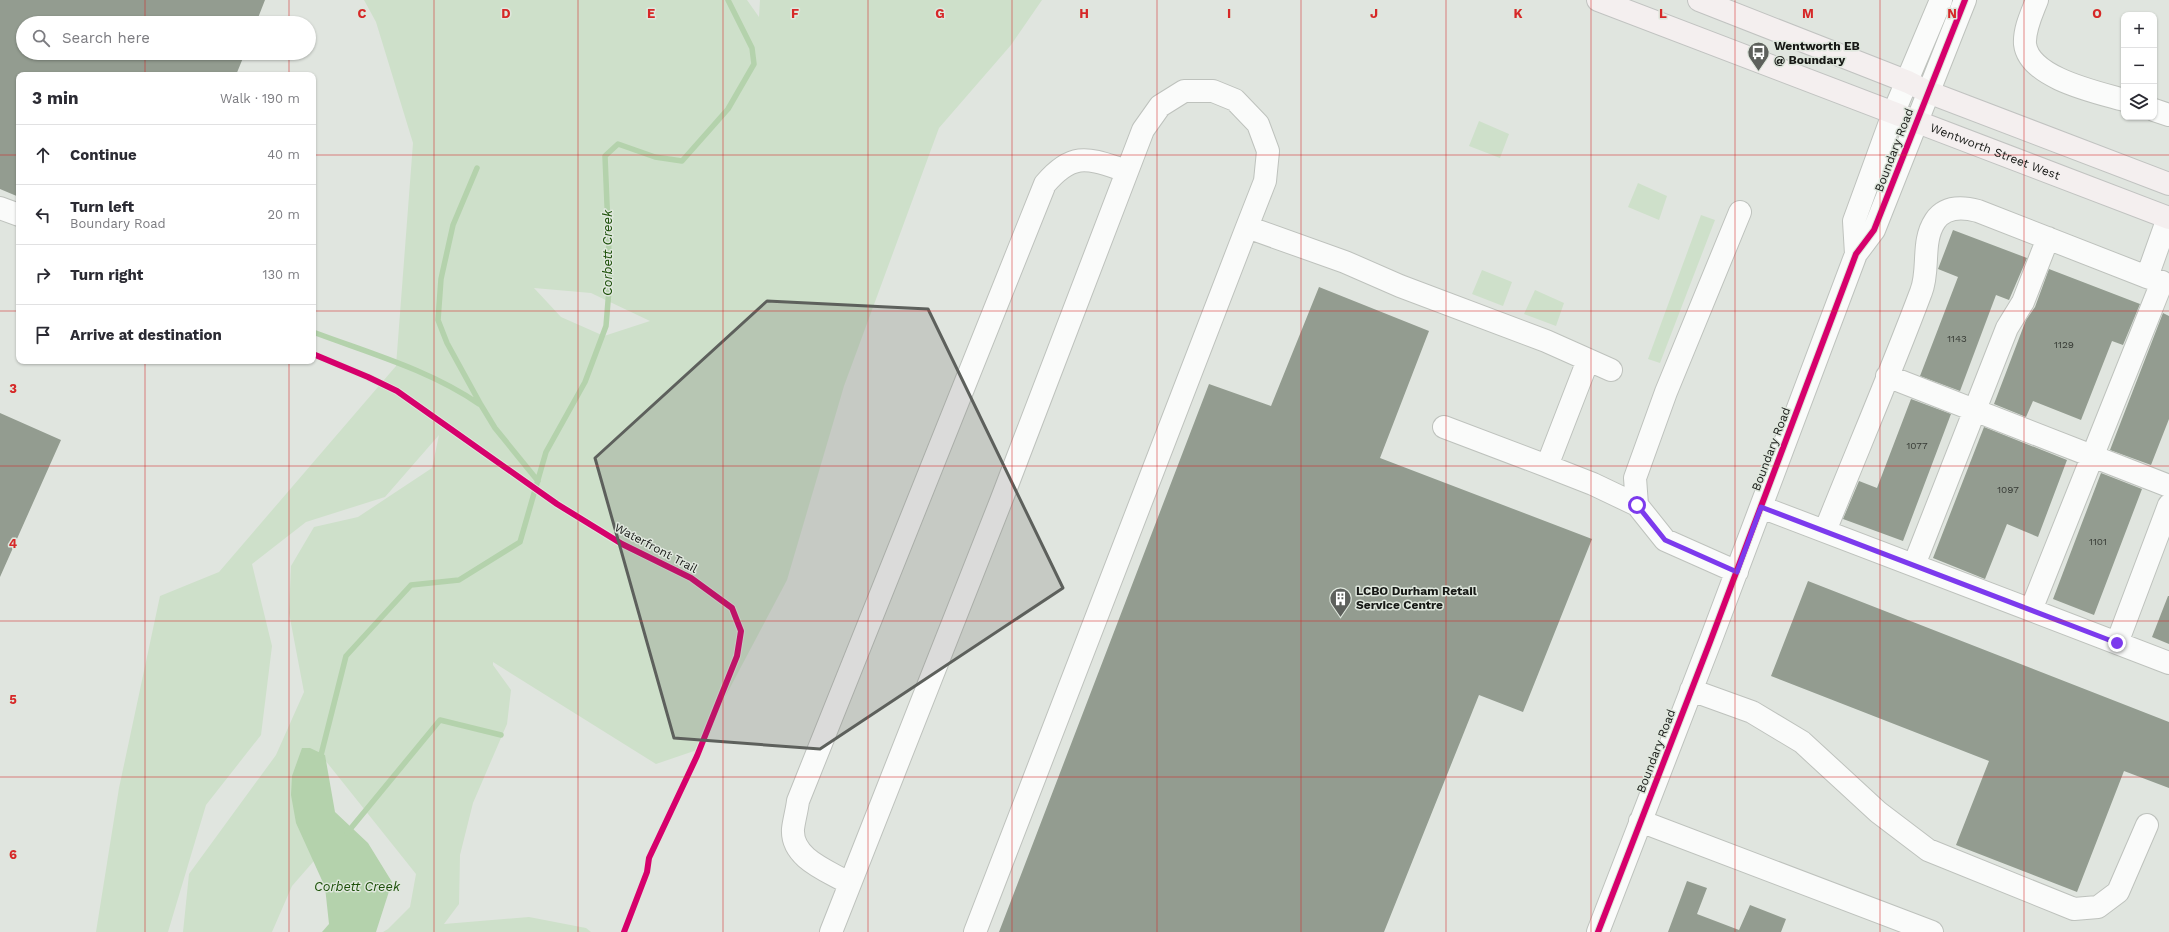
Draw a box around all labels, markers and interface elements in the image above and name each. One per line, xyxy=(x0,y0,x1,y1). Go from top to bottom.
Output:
text: C xyxy=(358,6,367,21)
text: D xyxy=(501,6,511,21)
text: E xyxy=(647,6,655,21)
text: F xyxy=(791,6,799,21)
text: G xyxy=(935,6,945,21)
text: H xyxy=(1079,6,1089,21)
text: I xyxy=(1227,6,1231,21)
text: J xyxy=(1370,6,1378,21)
text: K xyxy=(1513,6,1523,21)
text: L xyxy=(1659,6,1667,21)
text: M xyxy=(1802,6,1814,21)
text: N xyxy=(1947,6,1957,21)
text: O xyxy=(2092,6,2102,21)
map controls xyxy=(2121,12,2157,120)
button: + xyxy=(2121,12,2157,48)
search box xyxy=(16,16,316,60)
icon: search xyxy=(30,27,52,49)
text: Search here xyxy=(62,29,150,47)
place label: Wentworth EB @ Boundary xyxy=(1774,39,1860,67)
bus stop icon: Wentworth EB @ Boundary xyxy=(1746,40,1772,73)
button: − xyxy=(2121,48,2157,84)
button: layers xyxy=(2121,84,2157,120)
text: 3 min xyxy=(32,88,78,108)
text: Walk · 190 m xyxy=(220,91,300,106)
street label: Boundary Road xyxy=(1872,106,1916,194)
street label: Wentworth Street West xyxy=(1928,120,2062,183)
icon: ahead xyxy=(32,144,54,166)
text: Continue xyxy=(70,146,137,164)
text: 40 m xyxy=(267,147,300,162)
text: Turn left xyxy=(70,198,134,216)
icon: left xyxy=(32,204,54,226)
text: 20 m xyxy=(268,207,300,222)
water label: Corbett Creek xyxy=(600,209,615,296)
text: Boundary Road xyxy=(70,216,166,231)
icon: right xyxy=(32,264,54,286)
text: Turn right xyxy=(70,266,143,284)
text: 130 m xyxy=(262,267,300,282)
icon: arrive xyxy=(32,324,54,346)
text: Arrive at destination xyxy=(70,326,222,344)
house number: 1143 xyxy=(1947,333,1967,344)
house number: 1129 xyxy=(2054,339,2074,350)
text: 3 xyxy=(9,381,17,396)
street label: Boundary Road xyxy=(1749,405,1793,493)
house number: 1077 xyxy=(1906,440,1928,451)
house number: 1097 xyxy=(1997,484,2019,495)
route start xyxy=(1628,496,1646,514)
street label: Waterfront Trail xyxy=(612,520,700,576)
text: 4 xyxy=(9,536,18,551)
house number: 1101 xyxy=(2089,536,2107,547)
place label: LCBO Durham Retail Service Centre xyxy=(1356,584,1477,612)
building icon: LCBO Durham Retail Service Centre xyxy=(1327,585,1353,618)
route end xyxy=(2108,634,2126,652)
text: 5 xyxy=(9,692,17,707)
street label: Boundary Road xyxy=(1634,707,1678,795)
text: 6 xyxy=(9,847,17,862)
water label: Corbett Creek xyxy=(314,879,401,894)

